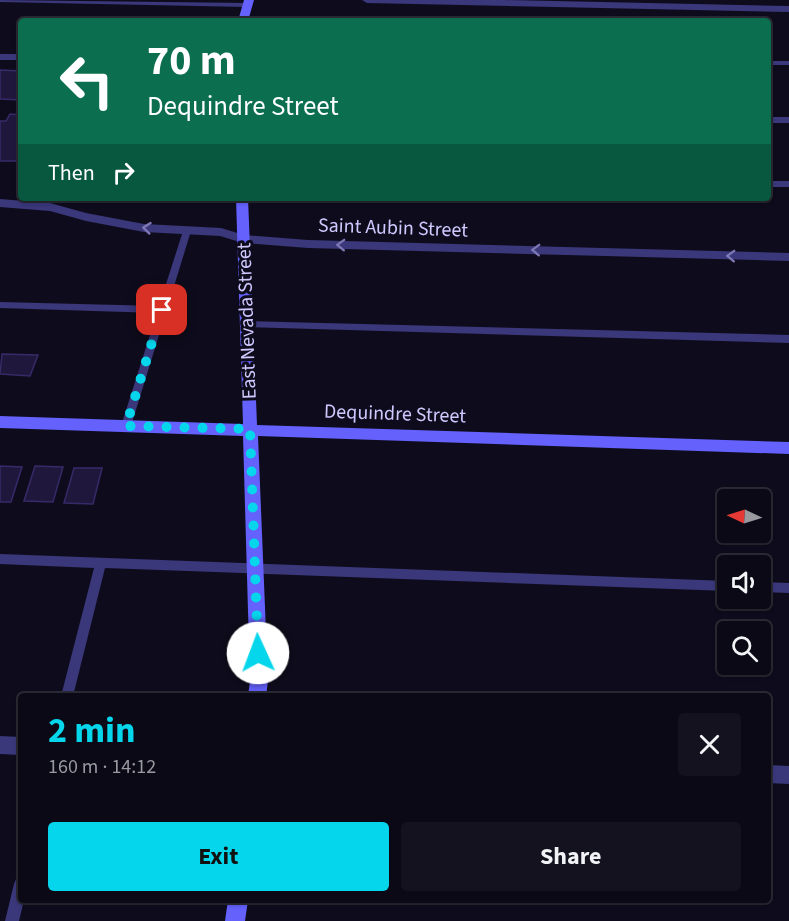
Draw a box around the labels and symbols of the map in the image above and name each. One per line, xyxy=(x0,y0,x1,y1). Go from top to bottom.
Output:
street label: Saint Aubin Street xyxy=(318,211,469,245)
one-way arrow xyxy=(143,222,152,235)
one-way arrow xyxy=(336,239,345,252)
street label: East Nevada Street xyxy=(230,242,264,400)
one-way arrow xyxy=(531,244,540,257)
one-way arrow xyxy=(726,249,735,262)
pin xyxy=(136,284,187,335)
street label: Dequindre Street xyxy=(324,398,467,430)
north arrow xyxy=(717,489,771,543)
position arrow xyxy=(226,621,290,685)

